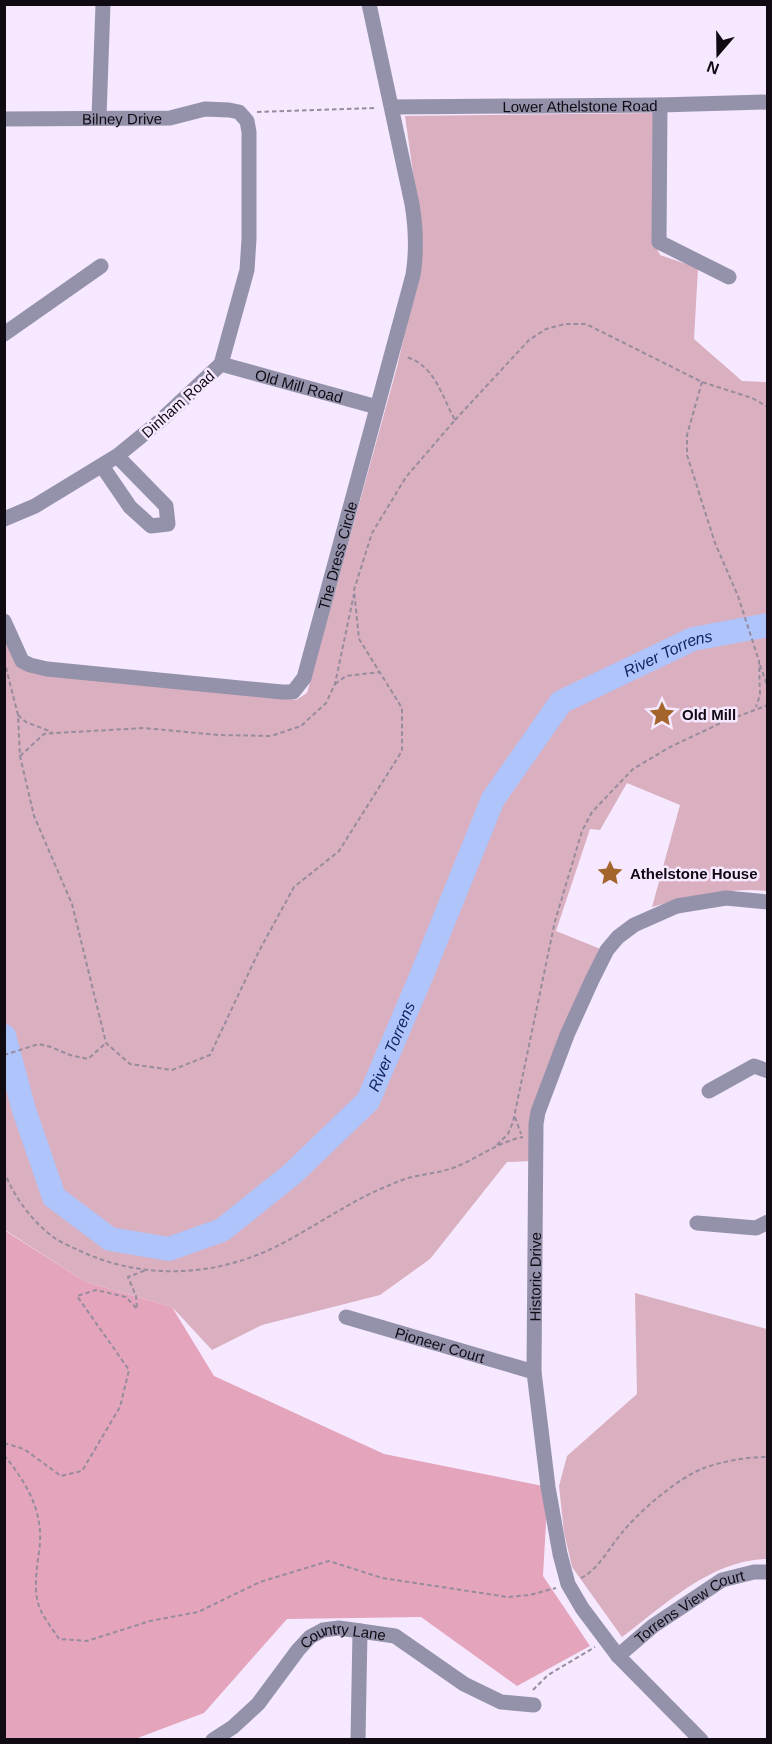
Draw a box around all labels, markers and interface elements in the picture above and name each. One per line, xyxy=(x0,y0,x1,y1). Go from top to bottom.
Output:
north arrow xyxy=(688,24,748,84)
text: N xyxy=(705,58,721,78)
street label: Lower Athelstone Road xyxy=(502,97,658,115)
street label: Bilney Drive xyxy=(82,110,162,127)
street label: Old Mill Road xyxy=(253,365,345,406)
street label: Dinham Road xyxy=(138,367,218,441)
street label: The Dress Circle xyxy=(314,499,360,612)
water label: River Torrens xyxy=(621,627,714,679)
place icon: Old Mill xyxy=(647,699,677,729)
place label: Old Mill xyxy=(682,706,736,723)
place icon: Athelstone House xyxy=(595,858,625,888)
place label: Athelstone House xyxy=(630,865,758,882)
water label: River Torrens xyxy=(365,999,418,1094)
street label: Historic Drive xyxy=(526,1232,544,1322)
street label: Pioneer Court xyxy=(393,1323,488,1366)
street label: Torrens View Court xyxy=(631,1566,747,1647)
street label: Country Lane xyxy=(296,1619,387,1651)

